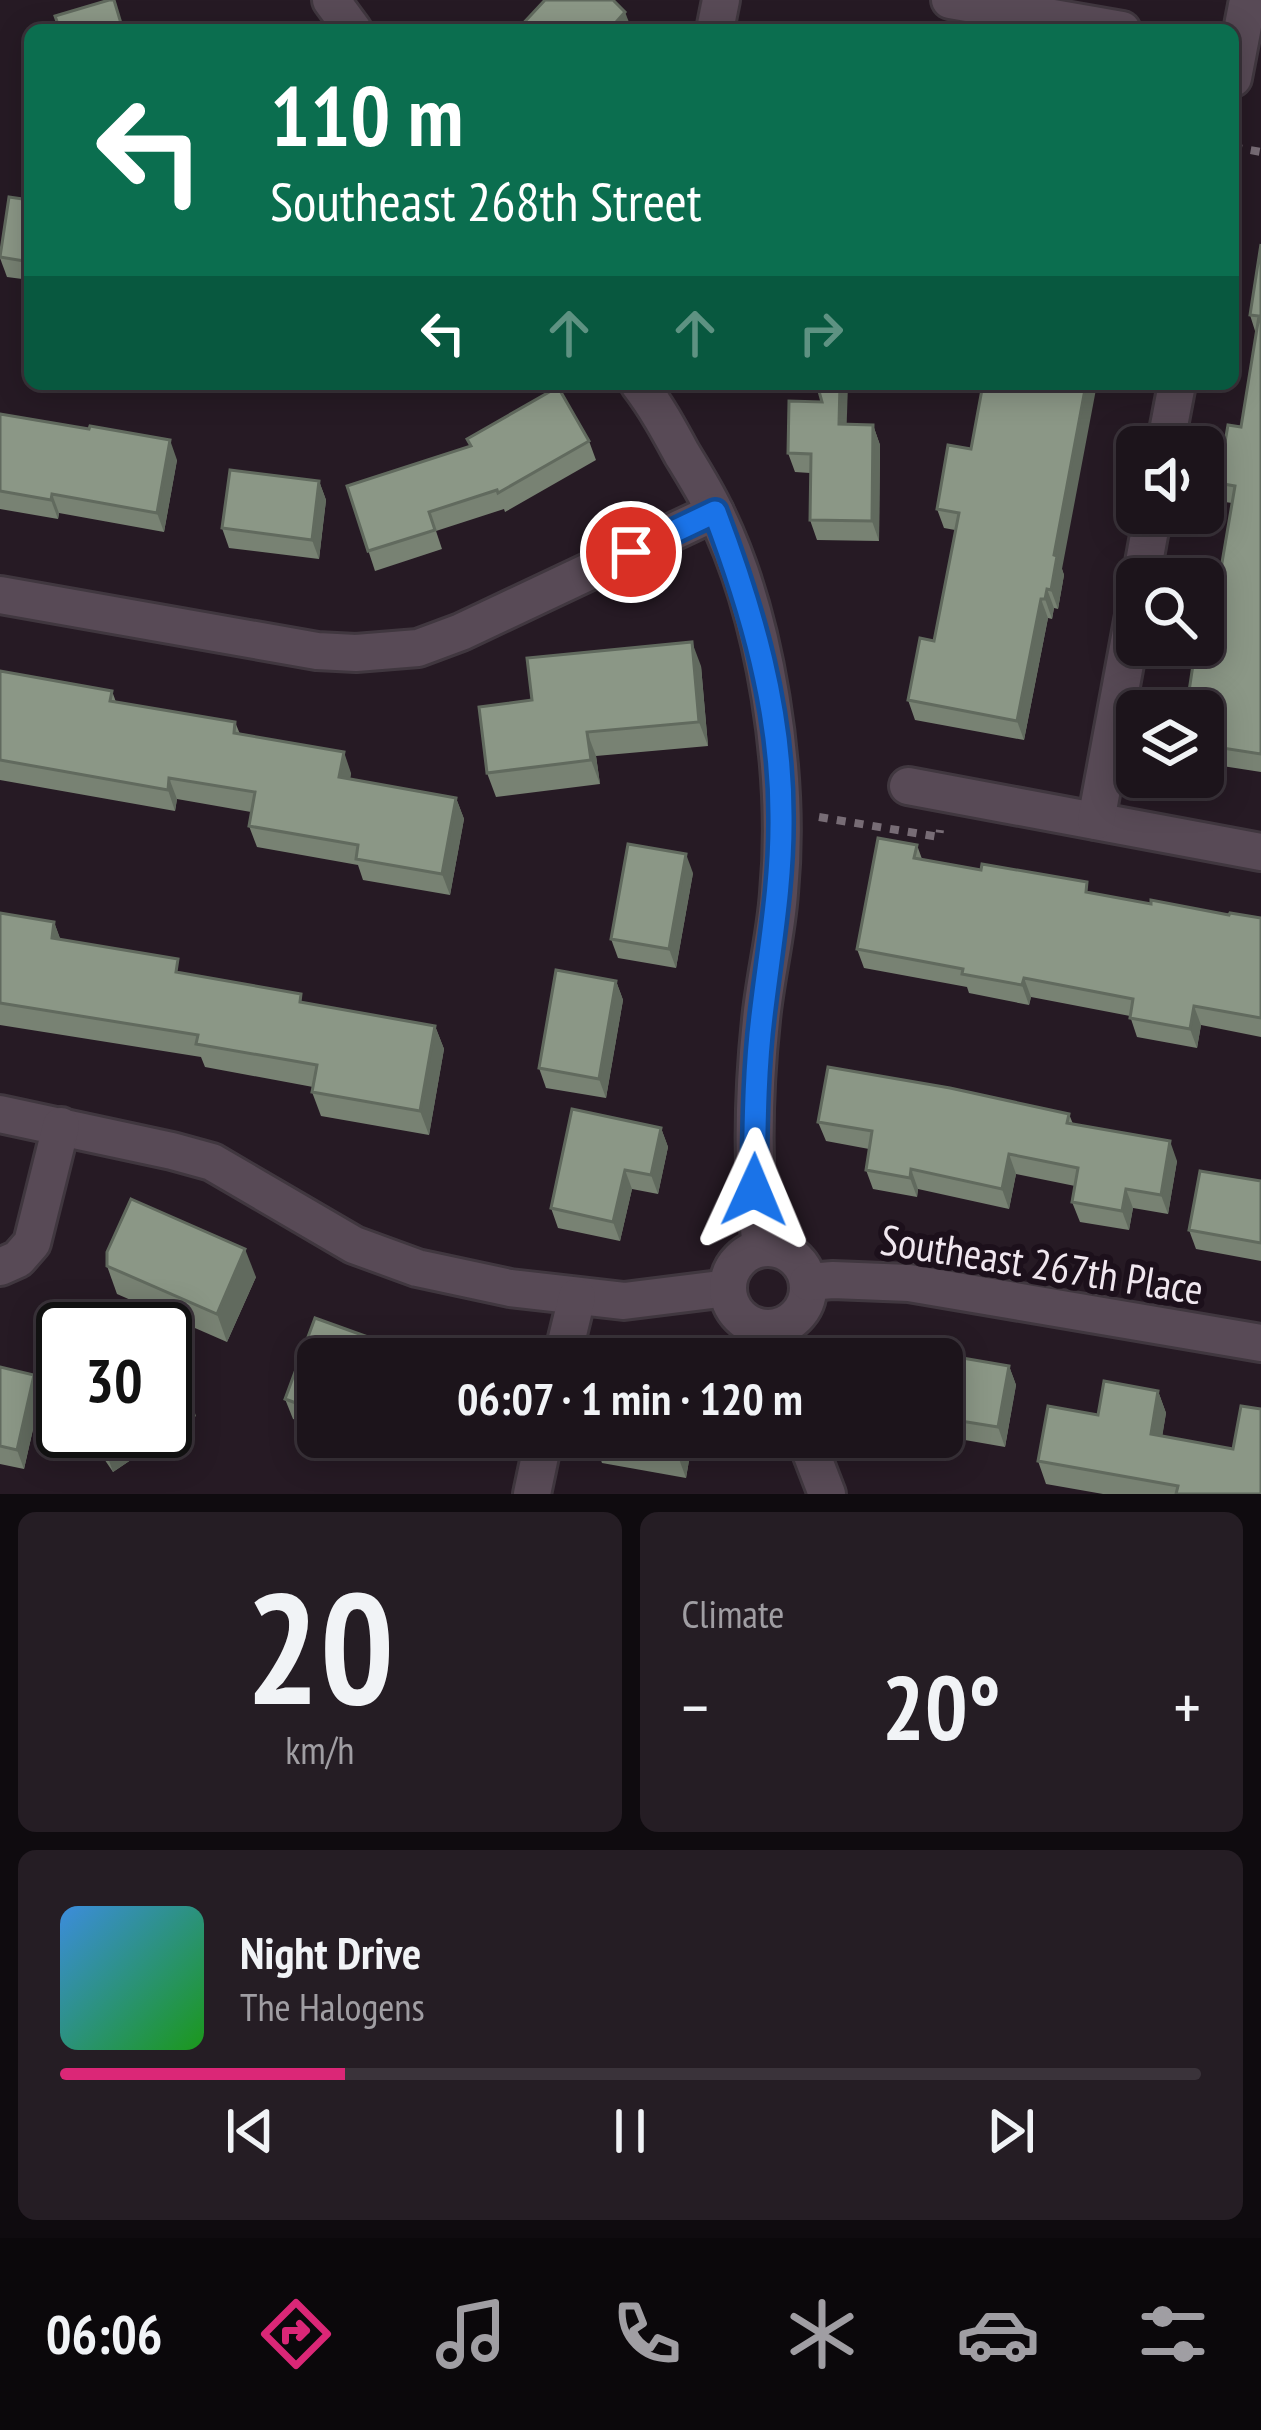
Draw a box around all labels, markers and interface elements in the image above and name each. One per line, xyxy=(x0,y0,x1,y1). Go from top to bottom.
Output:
text: 110 m xyxy=(270,60,463,169)
icon: left xyxy=(72,72,228,228)
text: Southeast 268th Street xyxy=(270,166,702,236)
icon: left xyxy=(410,300,476,366)
icon: ahead xyxy=(536,300,602,366)
icon: ahead xyxy=(662,300,728,366)
icon: right xyxy=(788,300,854,366)
map controls xyxy=(1116,426,1224,798)
button: sound xyxy=(1116,426,1224,534)
pin xyxy=(580,501,682,603)
icon: arrive xyxy=(598,519,664,585)
button: search xyxy=(1116,558,1224,666)
button: layers xyxy=(1116,690,1224,798)
position arrow xyxy=(691,1127,817,1253)
street label: Southeast 267th Place xyxy=(877,1211,1207,1317)
speed limit sign: 30 xyxy=(36,1302,192,1458)
text: 06:07 · 1 min · 120 m xyxy=(457,1369,803,1427)
text: 20 xyxy=(245,1545,394,1747)
text: Climate xyxy=(682,1588,784,1639)
text: 20° xyxy=(882,1648,1001,1765)
text: − xyxy=(682,1664,709,1749)
text: + xyxy=(1174,1664,1201,1749)
text: km/h xyxy=(285,1724,354,1775)
text: Night Drive xyxy=(240,1923,421,1981)
text: The Halogens xyxy=(240,1981,425,2032)
icon: previous xyxy=(217,2098,283,2164)
icon: pause xyxy=(597,2098,663,2164)
icon: next xyxy=(978,2098,1044,2164)
icon: directions xyxy=(254,2292,338,2376)
icon: music xyxy=(429,2292,513,2376)
icon: phone xyxy=(605,2292,689,2376)
icon: climate xyxy=(780,2292,864,2376)
icon: car xyxy=(956,2292,1040,2376)
icon: filters xyxy=(1131,2292,1215,2376)
text: 06:06 xyxy=(46,2299,163,2369)

